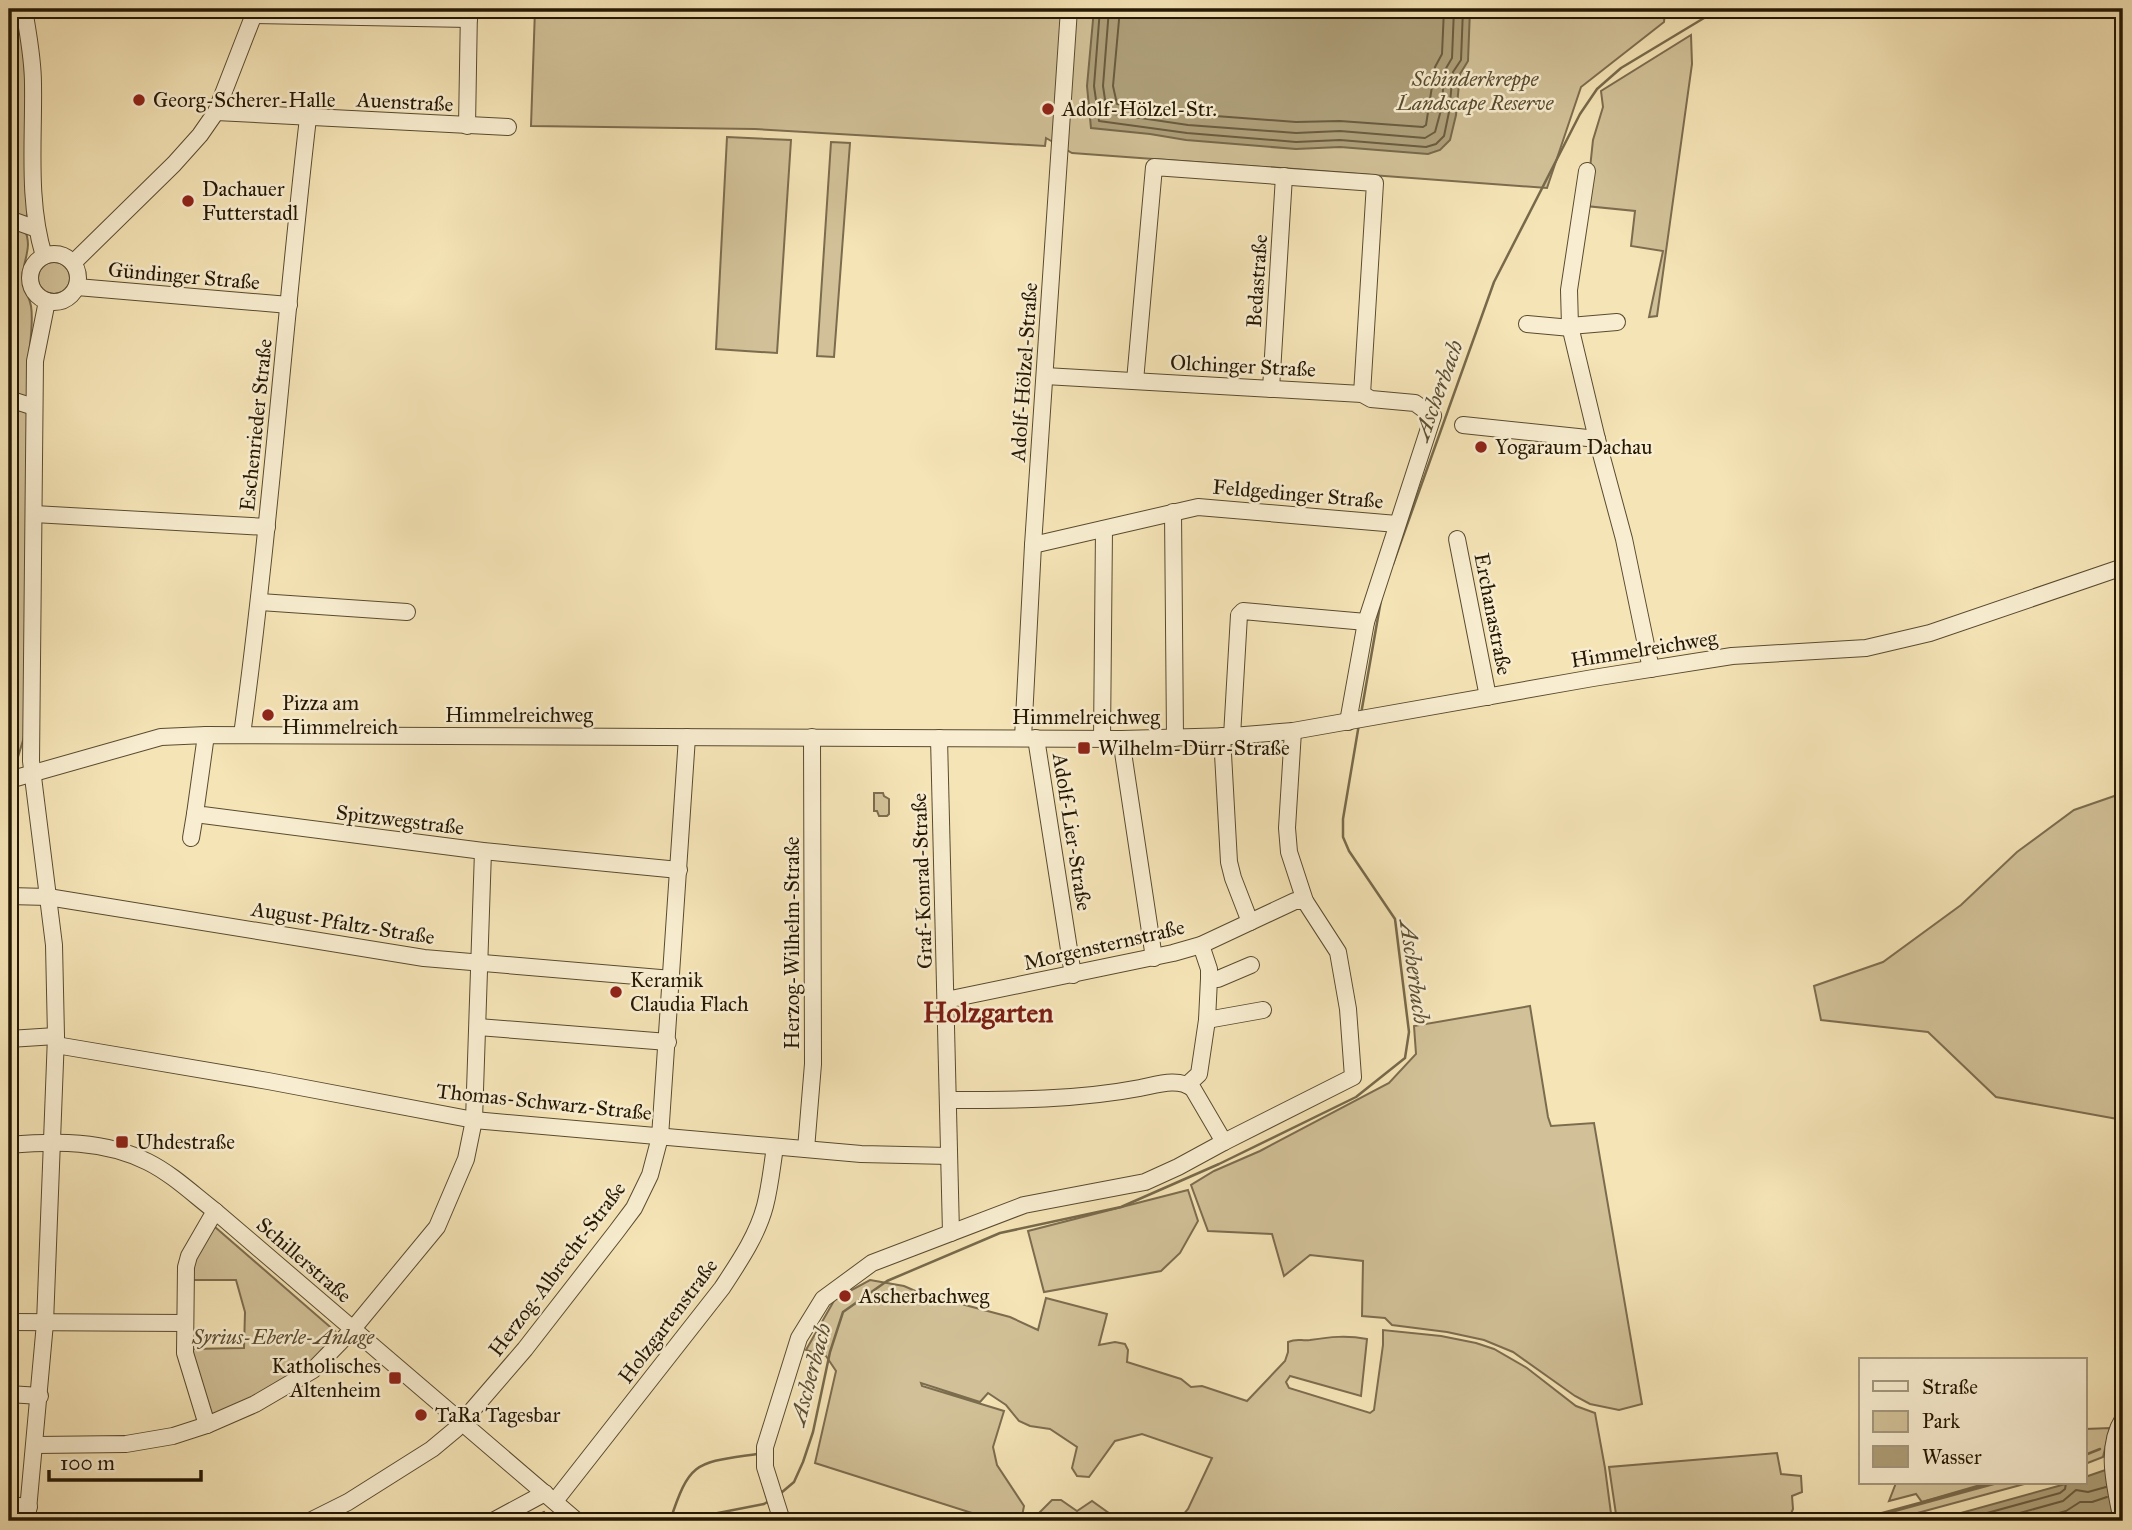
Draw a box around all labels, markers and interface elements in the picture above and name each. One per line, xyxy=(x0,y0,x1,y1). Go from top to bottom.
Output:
park label: Schinderkreppe Landscape Reserve xyxy=(1396,66,1554,116)
street label: Auenstraße xyxy=(355,86,454,118)
place label: Georg-Scherer-Halle xyxy=(153,87,336,113)
marker: Georg-Scherer-Halle xyxy=(131,92,147,108)
place label: Adolf-Hölzel-Str. xyxy=(1061,96,1217,122)
marker: Adolf-Hölzel-Str. xyxy=(1040,101,1056,117)
place label: Dachauer Futterstadl xyxy=(202,176,299,226)
marker: Dachauer Futterstadl xyxy=(180,193,196,209)
street label: Bedastraße xyxy=(1241,233,1273,329)
street label: Gündinger Straße xyxy=(107,256,261,296)
street label: Adolf-Hölzel-Straße xyxy=(1005,281,1043,463)
water label: Ascherbach xyxy=(1406,336,1469,446)
street label: Eschenrieder Straße xyxy=(234,337,278,512)
street label: Olchinger Straße xyxy=(1169,349,1317,383)
place label: Yogaraum Dachau xyxy=(1495,434,1652,460)
marker: Yogaraum Dachau xyxy=(1473,439,1489,455)
street label: Feldgedinger Straße xyxy=(1212,474,1385,514)
street label: Erchanastraße xyxy=(1468,551,1518,678)
street label: Himmelreichweg xyxy=(1569,625,1719,673)
place label: Pizza am Himmelreich xyxy=(282,690,399,740)
street label: Himmelreichweg xyxy=(445,702,593,728)
street label: Himmelreichweg xyxy=(1012,704,1160,730)
marker: Pizza am Himmelreich xyxy=(260,707,276,723)
place label: Wilhelm-Dürr-Straße xyxy=(1098,735,1290,761)
marker: Wilhelm-Dürr-Straße xyxy=(1076,740,1092,756)
street label: Adolf-Lier-Straße xyxy=(1047,750,1097,913)
street label: Graf-Konrad-Straße xyxy=(906,792,938,970)
street label: Spitzwegstraße xyxy=(334,799,466,841)
street label: Herzog-Wilhelm-Straße xyxy=(779,836,805,1050)
street label: August-Pfaltz-Straße xyxy=(249,896,437,950)
street label: Morgensternstraße xyxy=(1021,914,1187,976)
water label: Ascherbach xyxy=(1394,916,1436,1026)
place label: Keramik Claudia Flach xyxy=(630,967,749,1017)
marker: Keramik Claudia Flach xyxy=(608,984,624,1000)
district label: Holzgarten xyxy=(923,995,1053,1030)
street label: Thomas-Schwarz-Straße xyxy=(435,1078,653,1126)
place label: Uhdestraße xyxy=(136,1129,235,1155)
marker: Uhdestraße xyxy=(114,1134,130,1150)
street label: Herzog-Albrecht-Straße xyxy=(483,1176,631,1362)
street label: Schillerstraße xyxy=(251,1212,357,1309)
street label: Holzgartenstraße xyxy=(613,1253,724,1389)
place label: Ascherbachweg xyxy=(858,1283,990,1309)
marker: Ascherbachweg xyxy=(837,1288,853,1304)
water label: Ascherbach xyxy=(782,1320,837,1430)
park label: Syrius-Eberle-Anlage xyxy=(191,1324,375,1350)
place label: Katholisches Altenheim xyxy=(272,1353,381,1403)
legend xyxy=(1859,1358,2086,1484)
marker: Katholisches Altenheim xyxy=(387,1370,403,1386)
text: Straße xyxy=(1922,1374,1978,1400)
place label: TaRa Tagesbar xyxy=(435,1402,560,1428)
marker: TaRa Tagesbar xyxy=(413,1407,429,1423)
text: Park xyxy=(1922,1408,1960,1434)
scale bar xyxy=(49,1439,201,1483)
text: Wasser xyxy=(1922,1444,1982,1470)
text: 100 m xyxy=(60,1450,115,1476)

